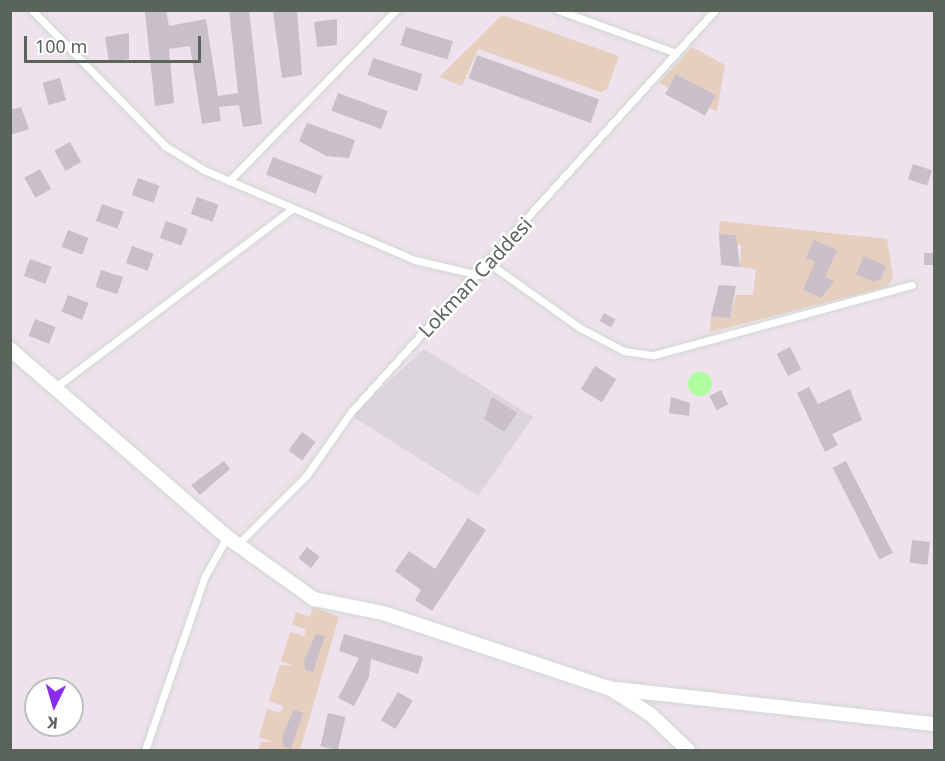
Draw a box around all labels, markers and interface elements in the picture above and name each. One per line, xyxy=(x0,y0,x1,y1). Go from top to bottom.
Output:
scale bar xyxy=(27,24,204,62)
text: 100 m xyxy=(35,34,87,58)
street label: Lokman Caddesi xyxy=(413,212,537,342)
north arrow xyxy=(24,677,84,737)
text: K xyxy=(46,712,59,734)

